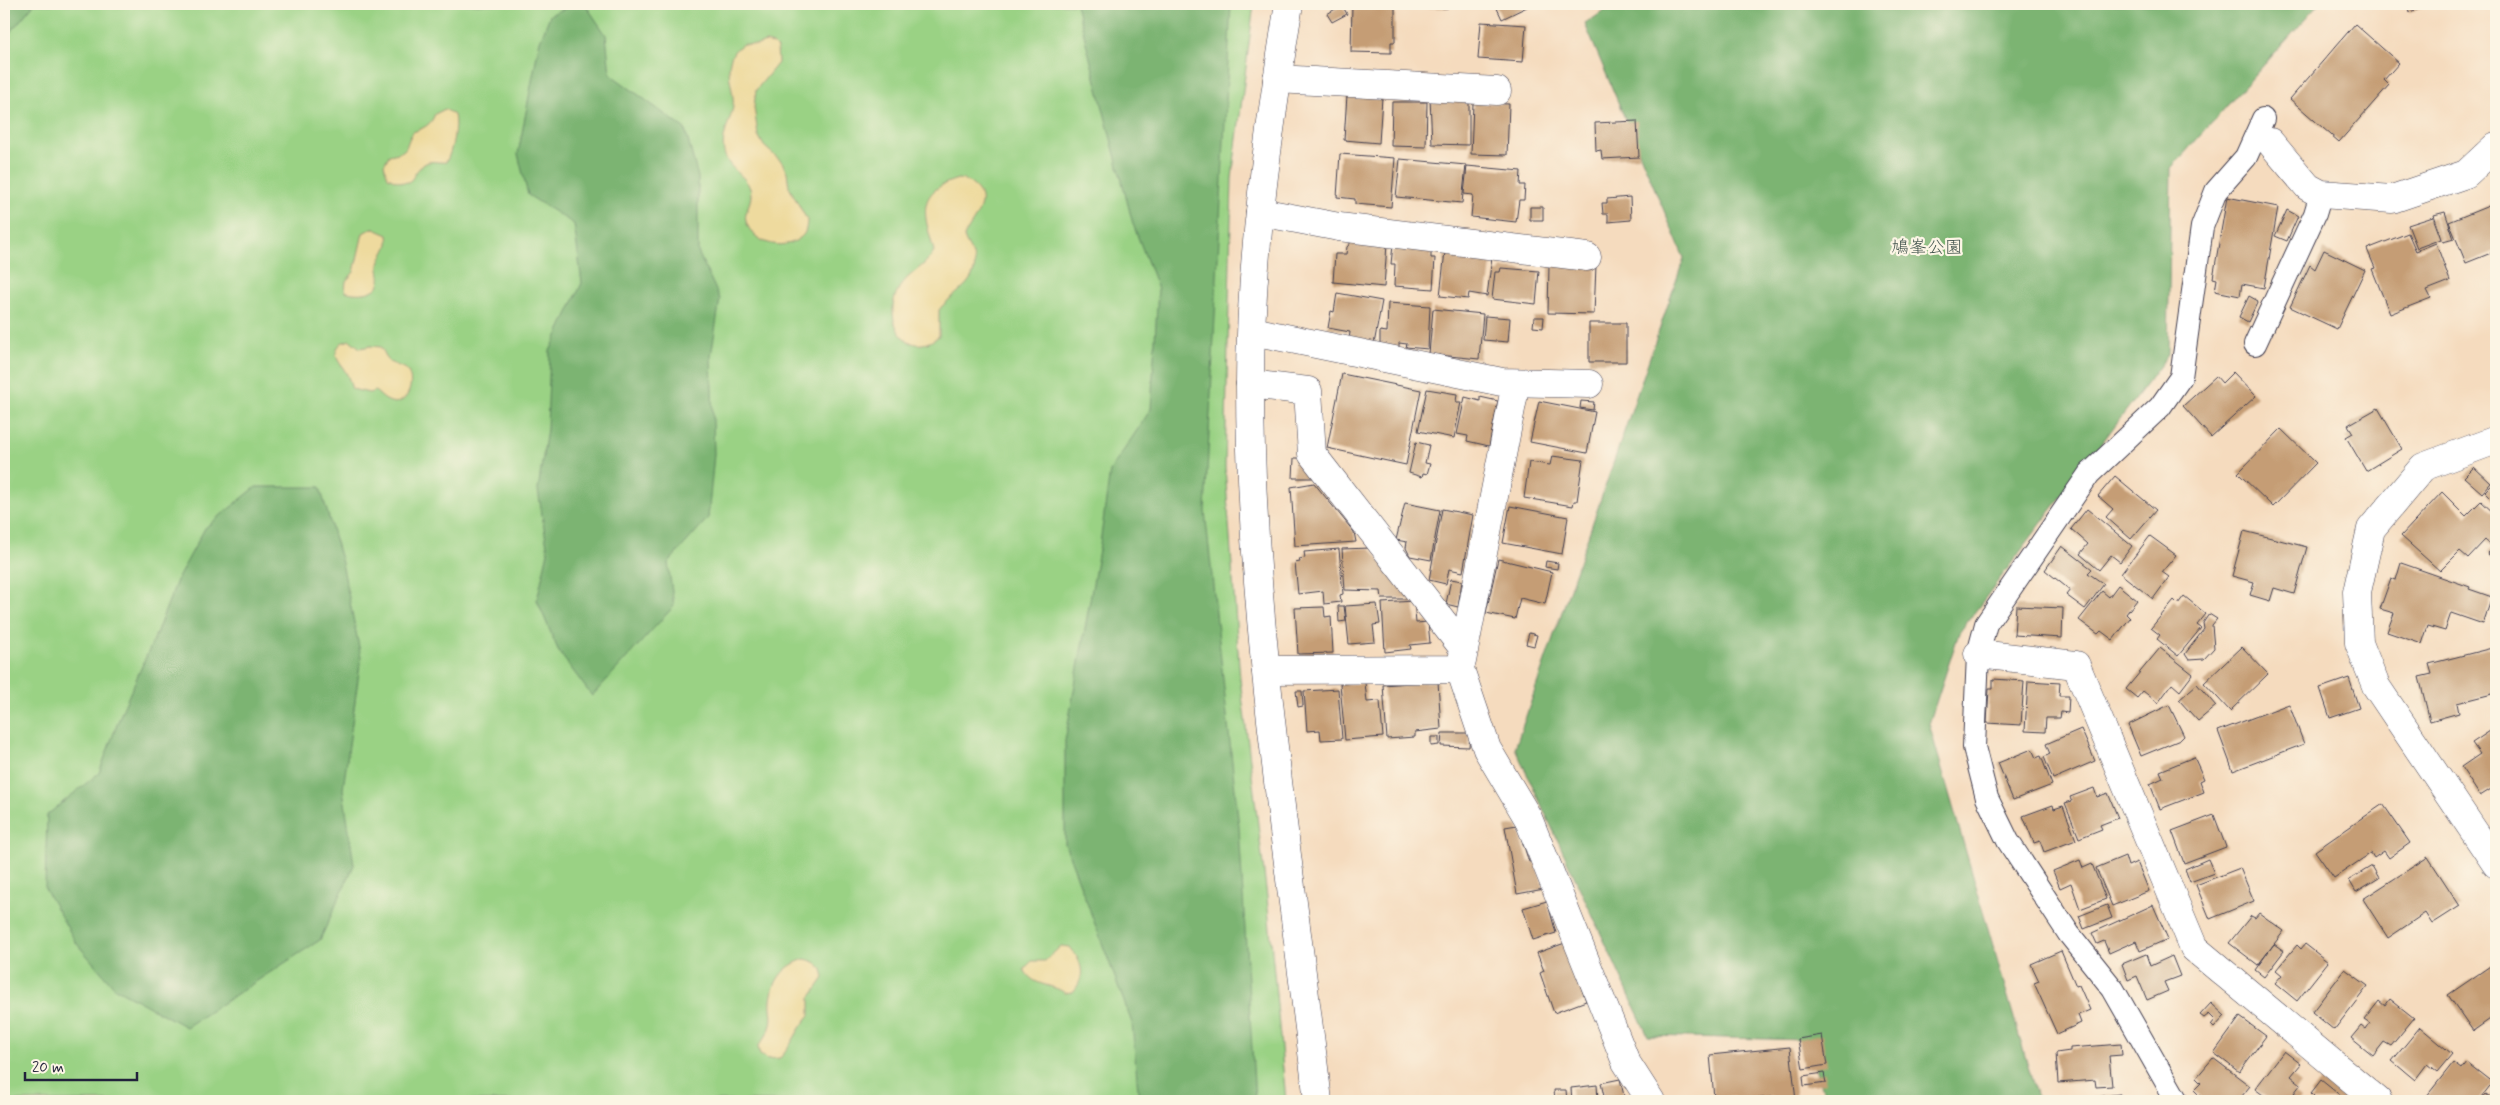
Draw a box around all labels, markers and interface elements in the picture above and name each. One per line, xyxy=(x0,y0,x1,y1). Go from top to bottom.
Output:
park label: 鳩峯公園 xyxy=(1891,236,1963,260)
scale bar xyxy=(25,1050,138,1082)
text: 20 m xyxy=(32,1058,64,1078)

